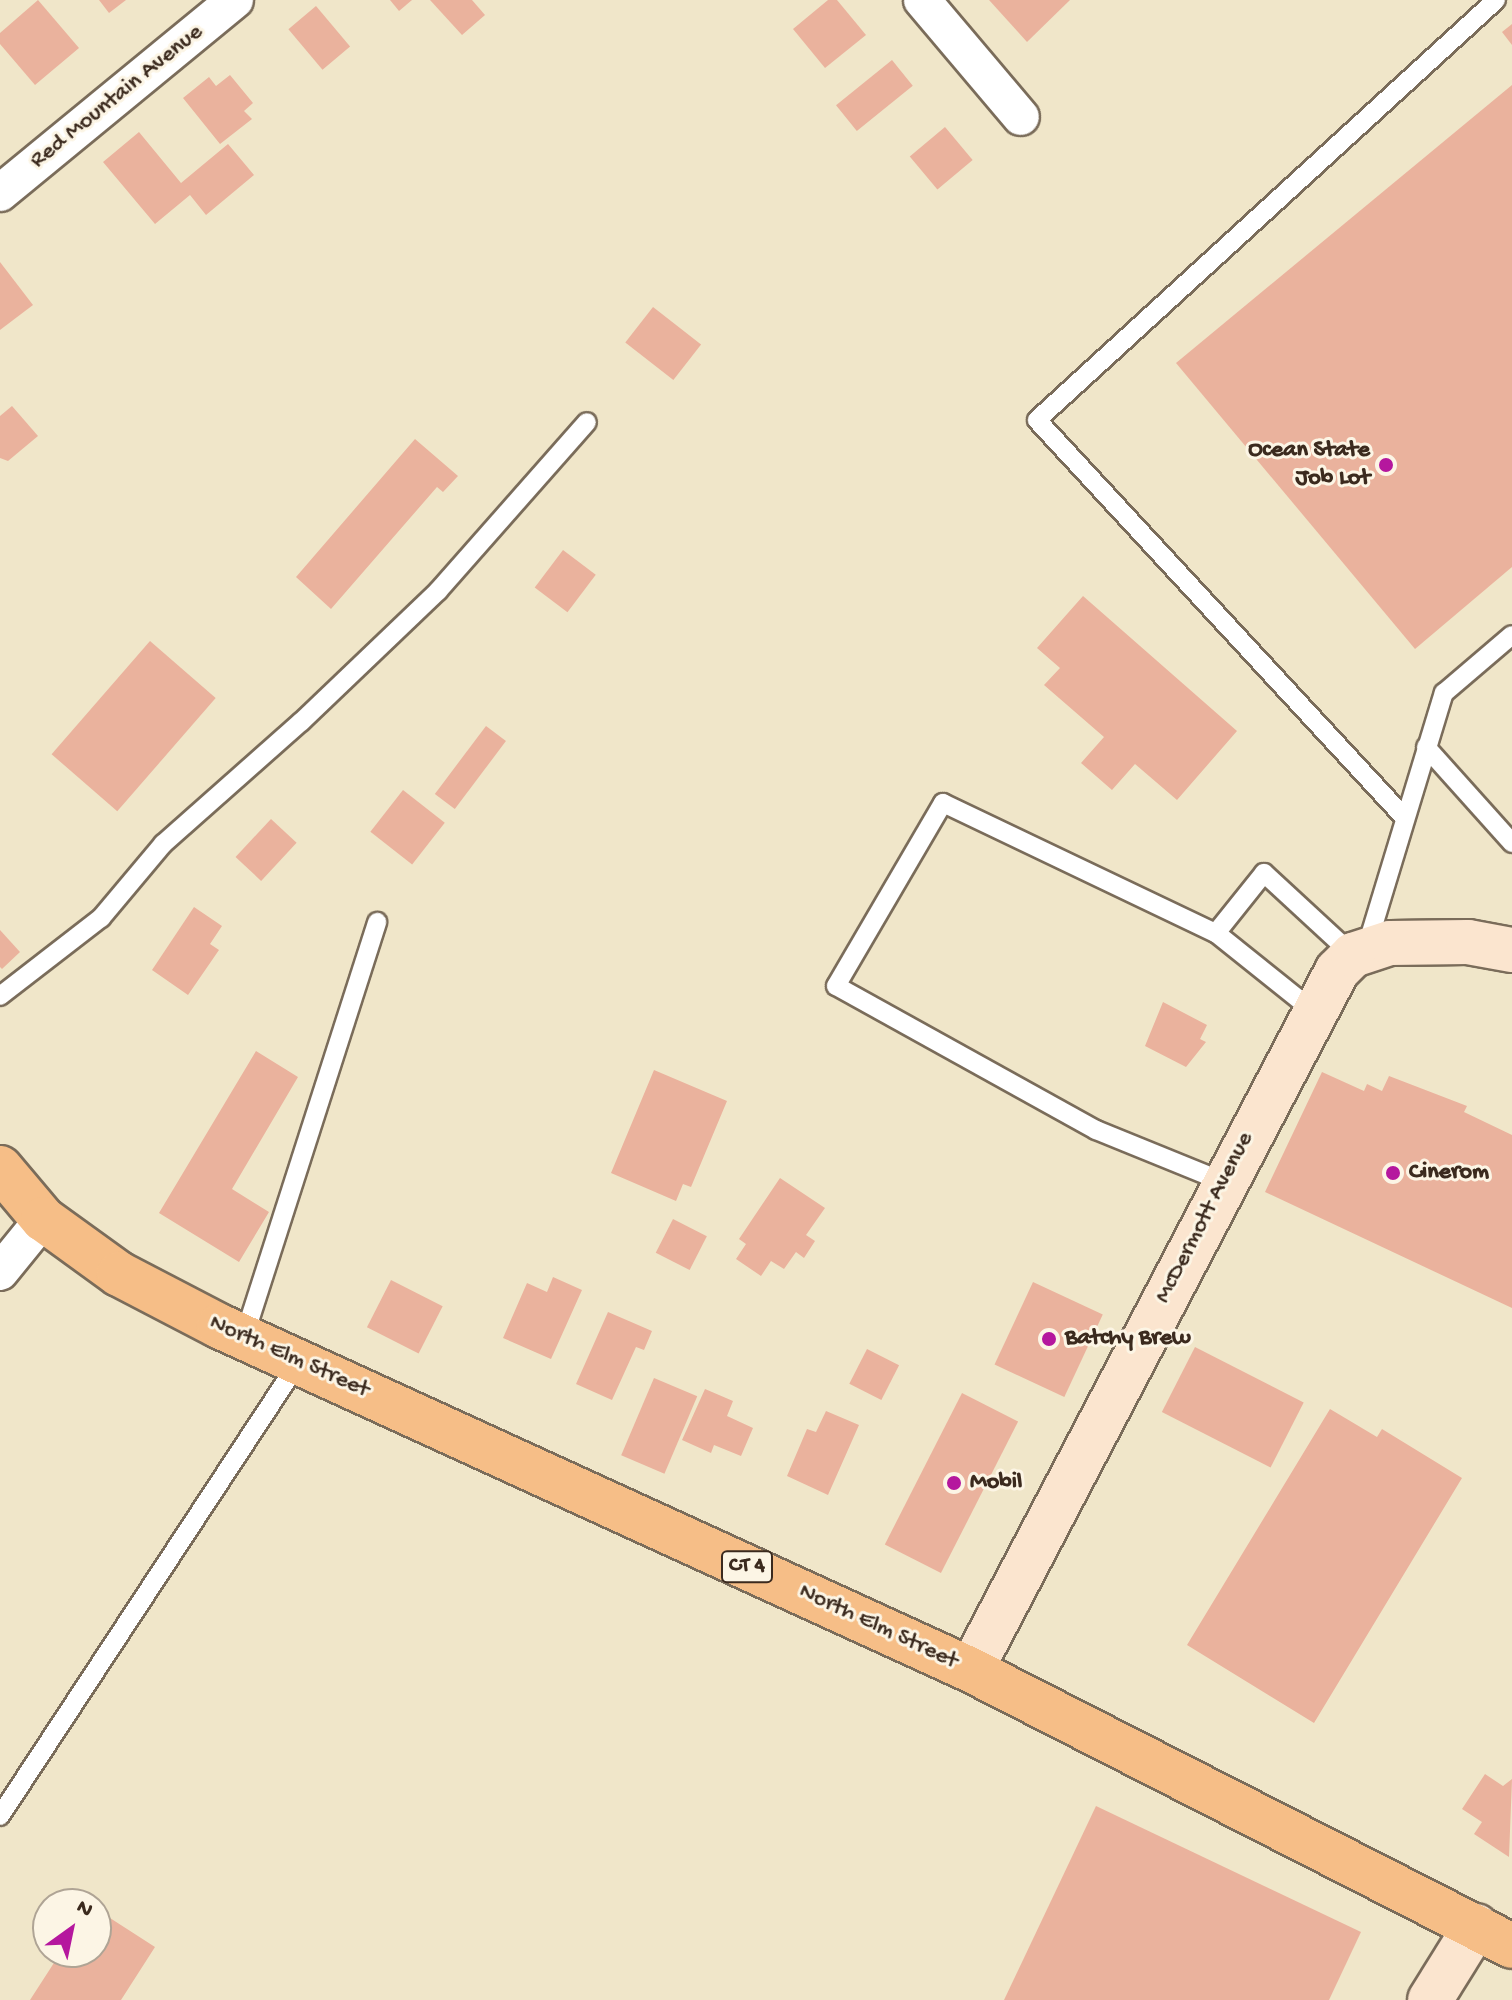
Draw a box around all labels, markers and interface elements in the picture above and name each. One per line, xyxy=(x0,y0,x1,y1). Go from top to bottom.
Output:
street label: Red Mountain Avenue xyxy=(25,18,209,176)
place label: Ocean State Job Lot xyxy=(1248,437,1370,493)
marker: Ocean State Job Lot xyxy=(1377,456,1395,474)
street label: McDermott Avenue xyxy=(1149,1128,1261,1308)
place label: Cinerom xyxy=(1409,1159,1489,1187)
marker: Cinerom xyxy=(1384,1164,1402,1182)
street label: North Elm Street xyxy=(205,1309,373,1405)
place label: Batchy Brew xyxy=(1065,1325,1191,1353)
marker: Batchy Brew xyxy=(1040,1330,1058,1348)
place label: Mobil xyxy=(970,1469,1022,1497)
marker: Mobil xyxy=(945,1474,963,1492)
road number: CT 4 xyxy=(719,1549,775,1585)
street label: North Elm Street xyxy=(794,1578,962,1676)
north arrow xyxy=(32,1888,112,1968)
text: N xyxy=(71,1895,97,1924)

